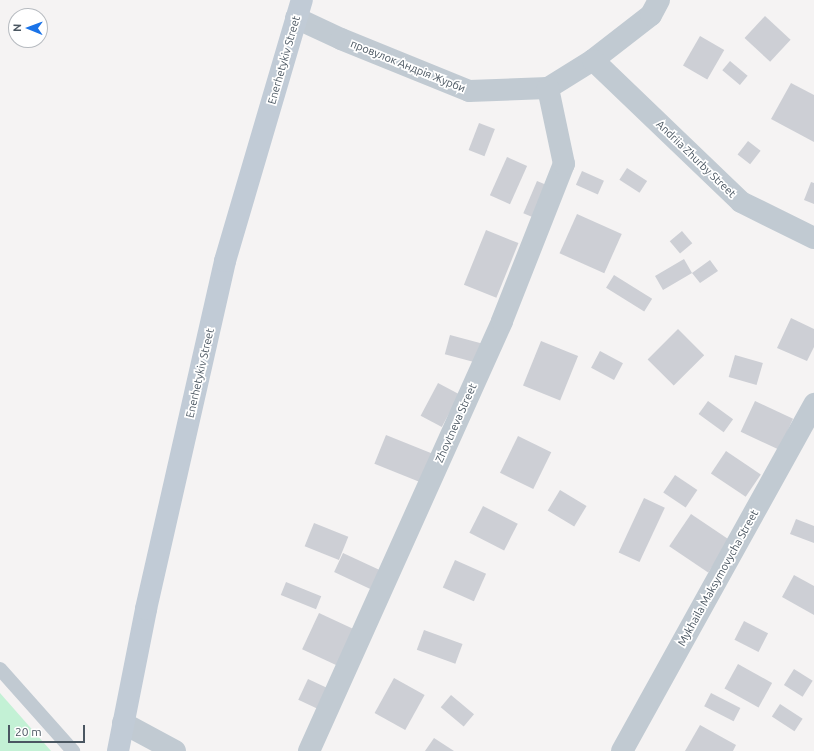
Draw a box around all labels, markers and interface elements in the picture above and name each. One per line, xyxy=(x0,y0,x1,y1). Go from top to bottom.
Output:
north arrow xyxy=(8,8,48,48)
street label: Enerhetykiv Street xyxy=(265,14,303,106)
text: N xyxy=(11,24,23,32)
street label: провулок Андрія Журби xyxy=(349,37,467,95)
street label: Andriia Zhurby Street xyxy=(653,118,739,200)
street label: Enerhetykiv Street xyxy=(183,327,217,419)
street label: Zhovtneva Street xyxy=(433,381,479,465)
street label: Mykhaila Maksymovycha Street xyxy=(675,507,761,649)
scale bar xyxy=(10,717,87,743)
text: 20 m xyxy=(15,725,42,738)

